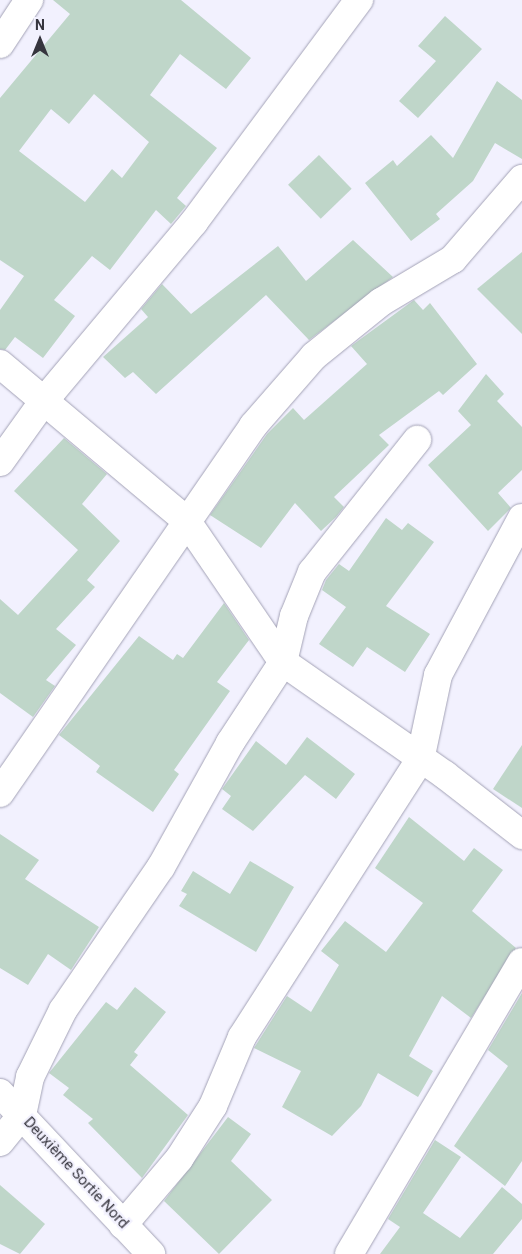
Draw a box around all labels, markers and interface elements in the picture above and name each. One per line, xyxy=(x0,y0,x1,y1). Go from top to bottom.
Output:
north arrow xyxy=(15,15,65,65)
text: N xyxy=(35,17,45,33)
street label: Deuxième Sortie Nord xyxy=(20,1114,132,1232)

